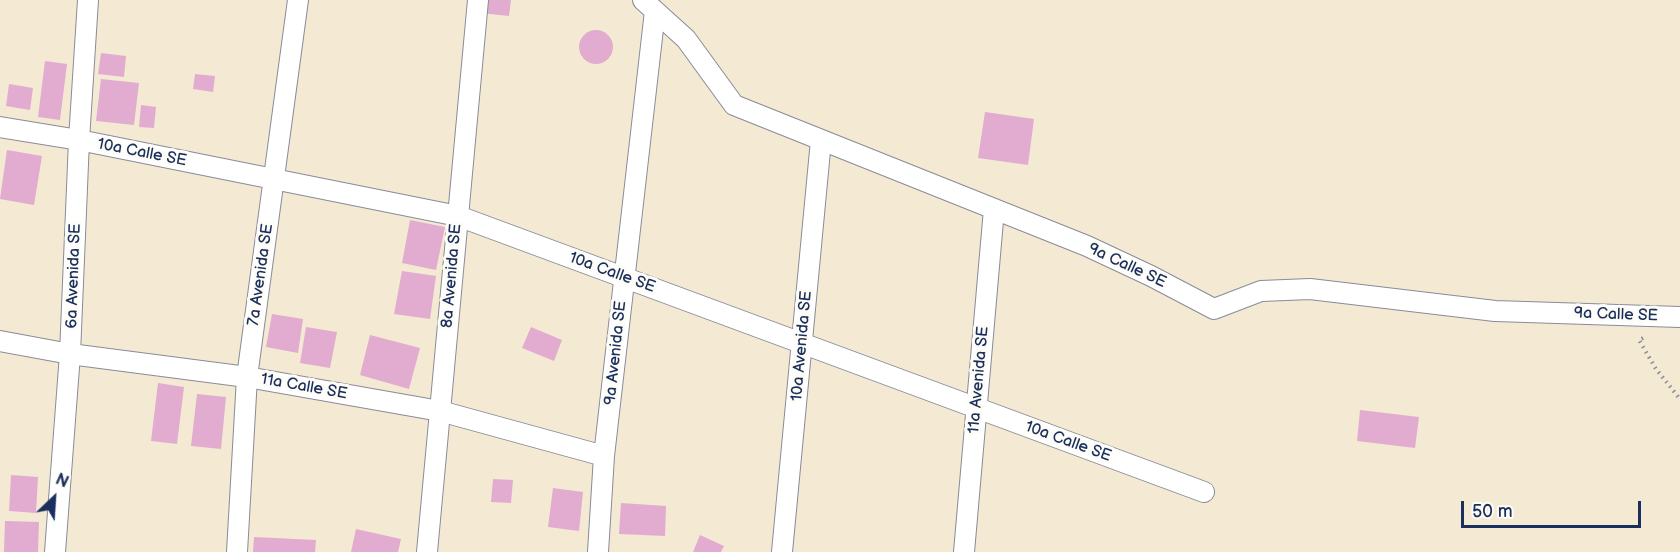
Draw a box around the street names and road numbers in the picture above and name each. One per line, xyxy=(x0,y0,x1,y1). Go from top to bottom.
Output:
street label: 10a Calle SE xyxy=(96,135,188,171)
street label: 6a Avenida SE xyxy=(63,223,85,329)
street label: 7a Avenida SE xyxy=(244,223,278,327)
street label: 8a Avenida SE xyxy=(438,223,466,329)
street label: 9a Calle SE xyxy=(1085,240,1169,292)
street label: 10a Calle SE xyxy=(566,249,658,297)
street label: 10a Avenida SE xyxy=(788,290,816,402)
street label: 9a Avenida SE xyxy=(601,300,631,406)
street label: 9a Calle SE xyxy=(1574,304,1658,326)
street label: 11a Avenida SE xyxy=(965,326,993,434)
street label: 11a Calle SE xyxy=(259,370,349,404)
street label: 10a Calle SE xyxy=(1022,418,1114,466)

